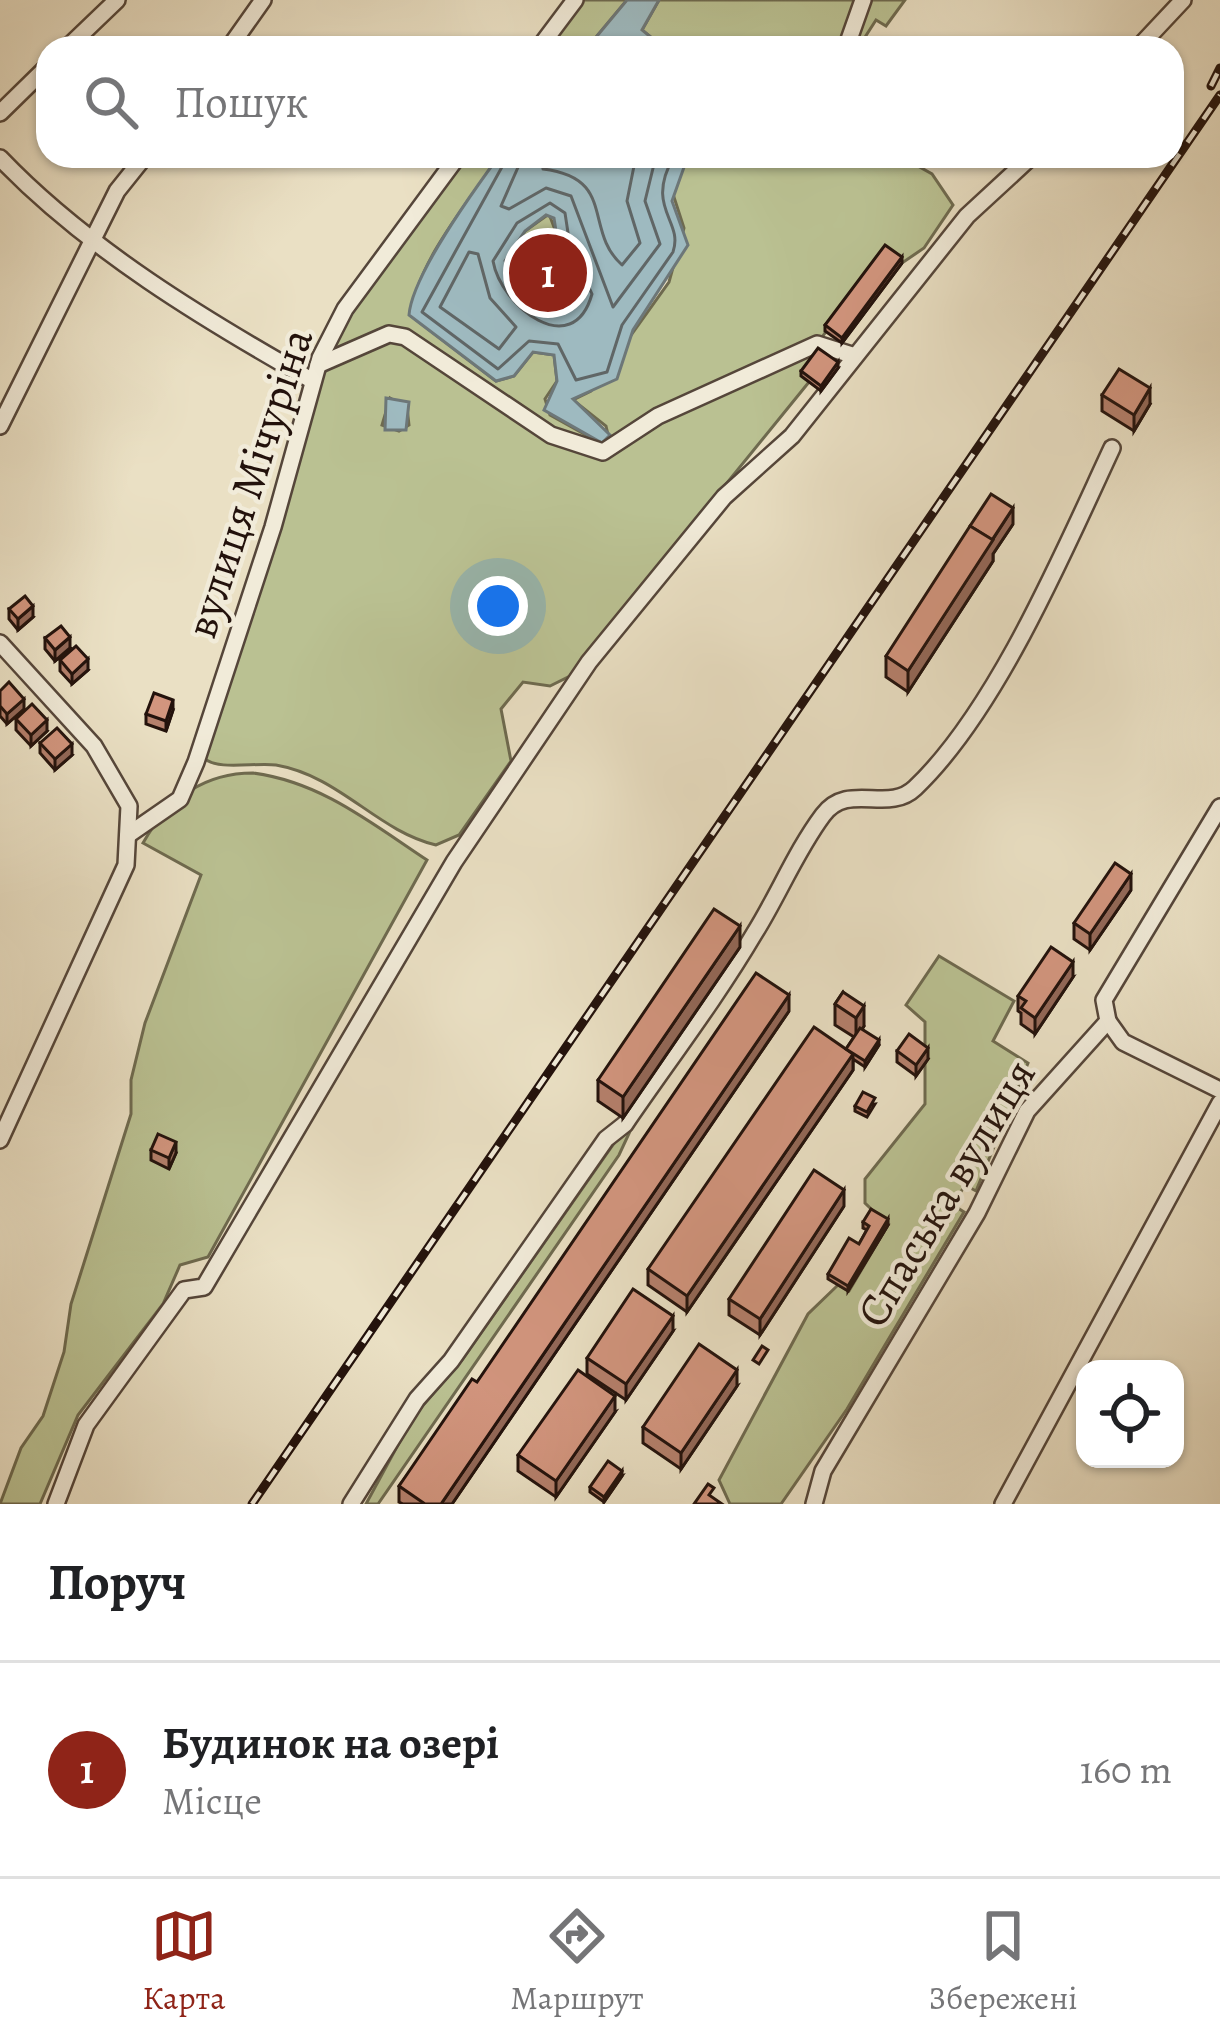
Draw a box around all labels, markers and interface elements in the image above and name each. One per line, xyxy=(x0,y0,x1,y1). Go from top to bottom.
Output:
search box xyxy=(36,36,1184,168)
icon: search xyxy=(78,69,144,135)
text: Пошук xyxy=(174,71,308,133)
pin: 1 xyxy=(509,228,587,318)
street label: вулиця Мічуріна xyxy=(170,320,328,646)
your location xyxy=(468,576,528,636)
street label: Спаська вулиця xyxy=(842,1048,1050,1338)
map controls xyxy=(1076,1360,1184,1468)
button: locate xyxy=(1076,1360,1184,1468)
text: Поруч xyxy=(48,1547,186,1617)
text: Будинок на озері xyxy=(162,1712,499,1774)
text: 1 xyxy=(80,1743,94,1796)
text: 160 m xyxy=(1080,1743,1172,1796)
text: Місце xyxy=(162,1774,262,1827)
tab: Карта xyxy=(142,1903,225,2020)
tab: Маршрут xyxy=(510,1903,644,2020)
tab: Збережені xyxy=(928,1903,1078,2020)

